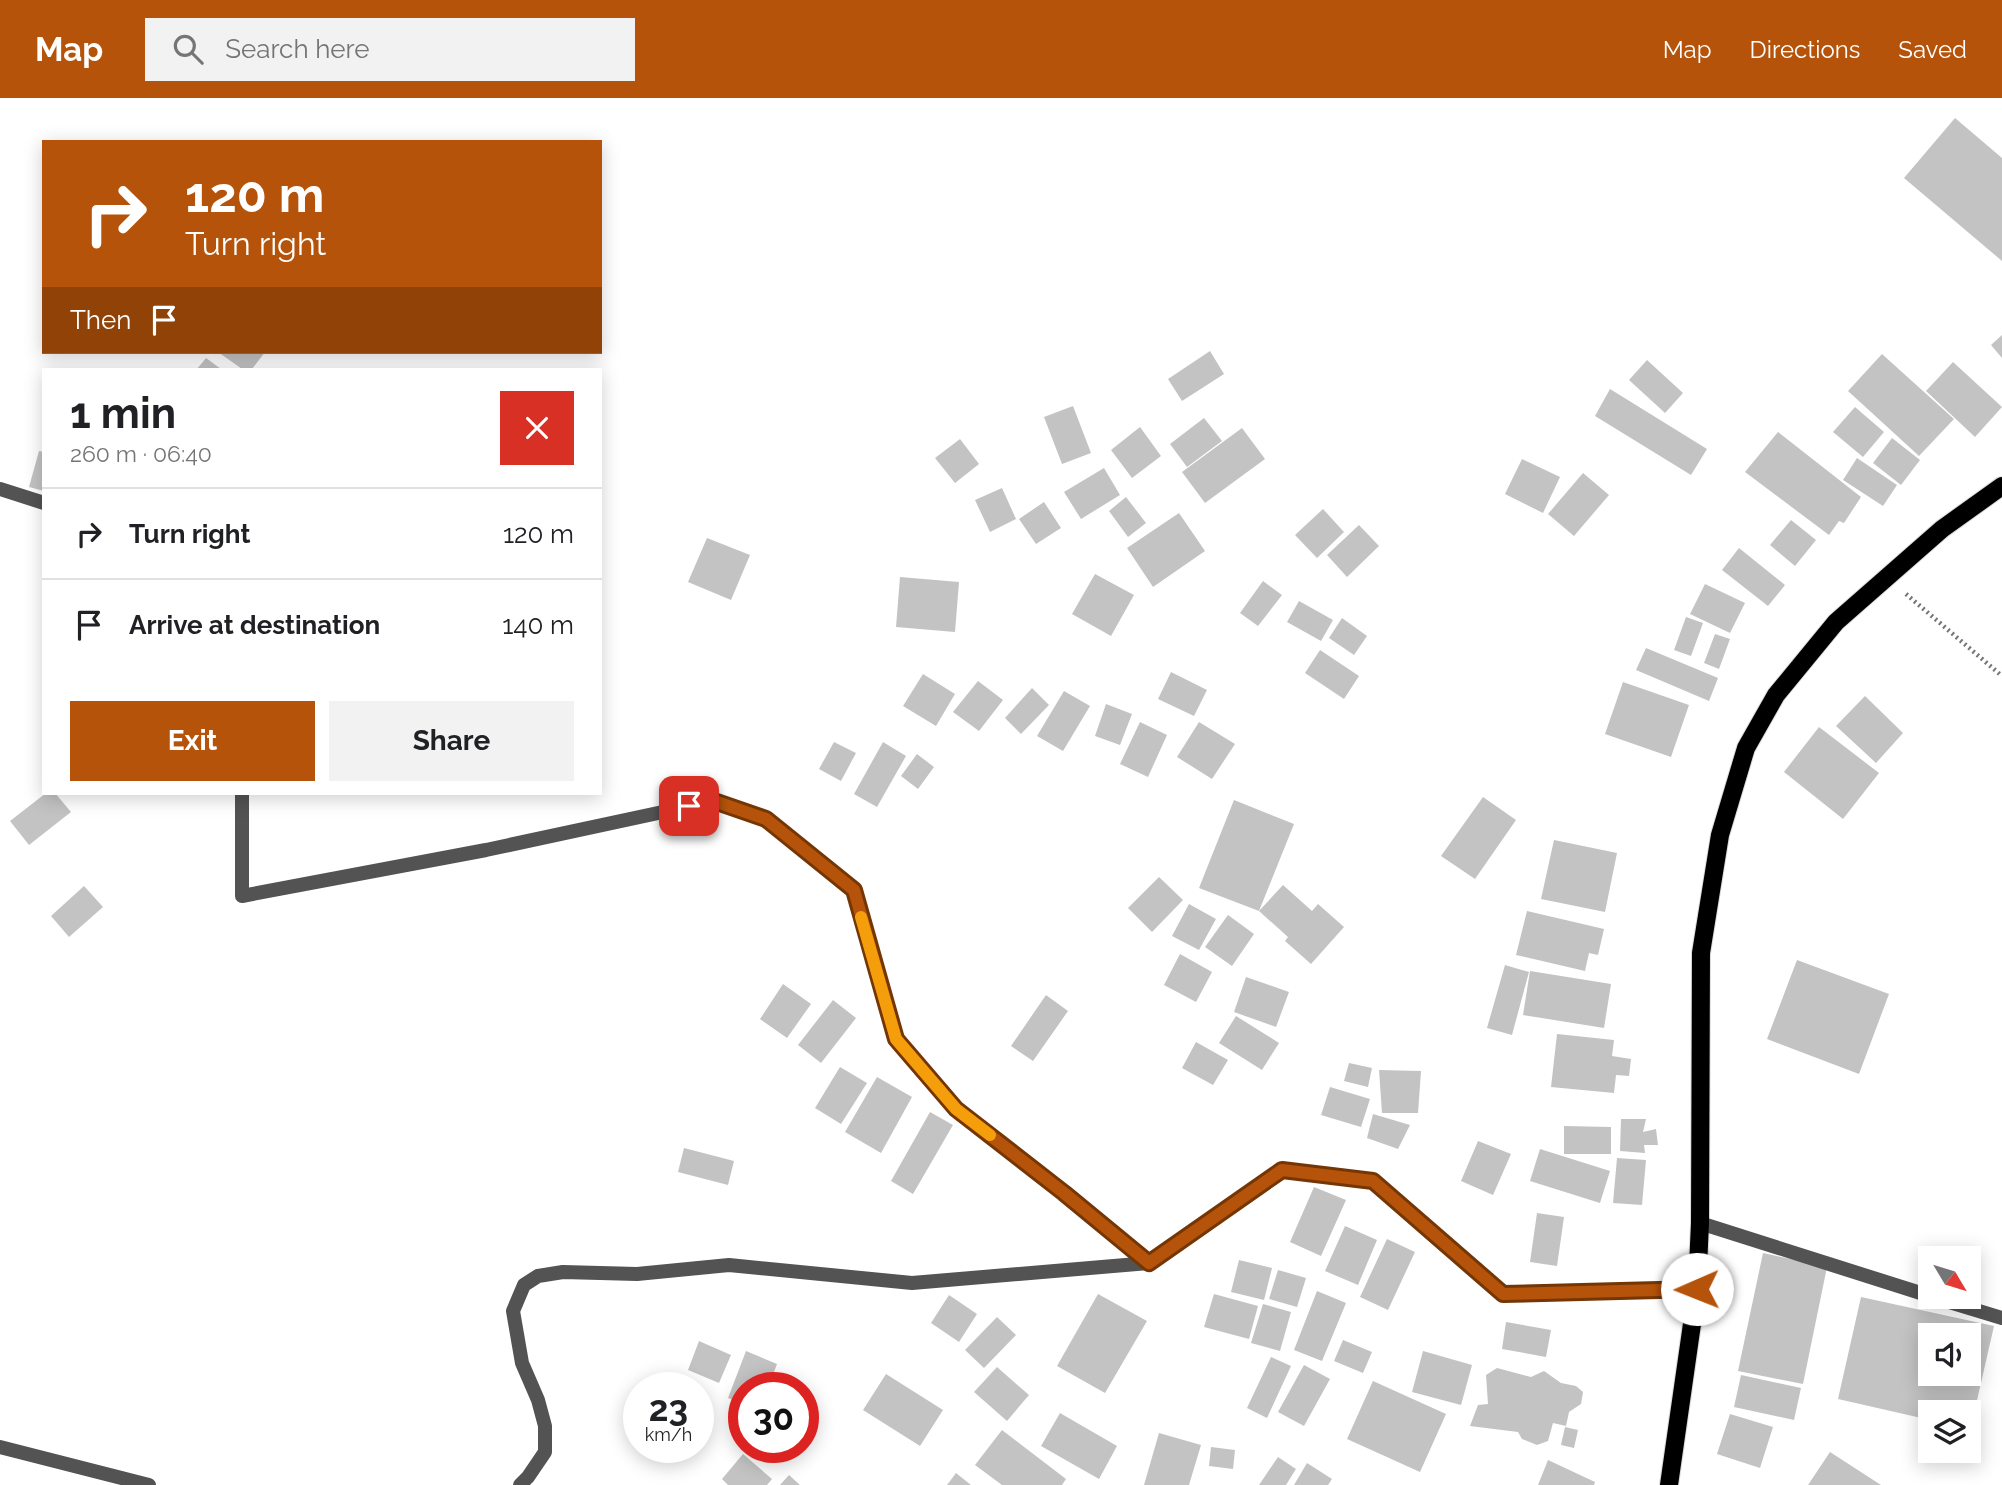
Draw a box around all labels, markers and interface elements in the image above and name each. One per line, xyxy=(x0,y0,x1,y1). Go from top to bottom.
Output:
search box xyxy=(145,18,635,81)
text: Map xyxy=(35,30,103,69)
icon: search xyxy=(169,30,207,68)
text: Search here xyxy=(225,34,370,64)
text: Map xyxy=(1663,35,1712,64)
text: Directions xyxy=(1750,35,1860,64)
text: Saved xyxy=(1898,35,1967,64)
text: 120 m xyxy=(185,166,324,223)
icon: right xyxy=(70,168,161,259)
text: Turn right xyxy=(185,225,326,262)
icon: arrive xyxy=(145,301,183,339)
text: Then xyxy=(70,305,131,335)
text: 1 min xyxy=(70,389,176,438)
button: close xyxy=(500,391,574,465)
text: 260 m · 06:40 xyxy=(70,440,212,467)
icon: right xyxy=(70,515,108,553)
text: Turn right xyxy=(129,519,250,549)
text: 120 m xyxy=(503,519,574,549)
icon: arrive xyxy=(70,606,108,644)
text: Arrive at destination xyxy=(129,610,380,640)
text: 140 m xyxy=(502,610,574,640)
button: Exit xyxy=(70,701,315,781)
button: Share xyxy=(329,701,574,781)
pin xyxy=(659,776,719,836)
icon: arrive xyxy=(670,787,708,825)
north arrow xyxy=(1918,1246,1981,1309)
map controls xyxy=(1918,1246,1981,1463)
position arrow xyxy=(1660,1252,1734,1326)
button: sound xyxy=(1918,1323,1981,1386)
speed limit sign: 30 xyxy=(728,1372,819,1463)
text: 23 xyxy=(649,1388,688,1429)
button: layers xyxy=(1918,1400,1981,1463)
text: km/h xyxy=(645,1424,692,1445)

